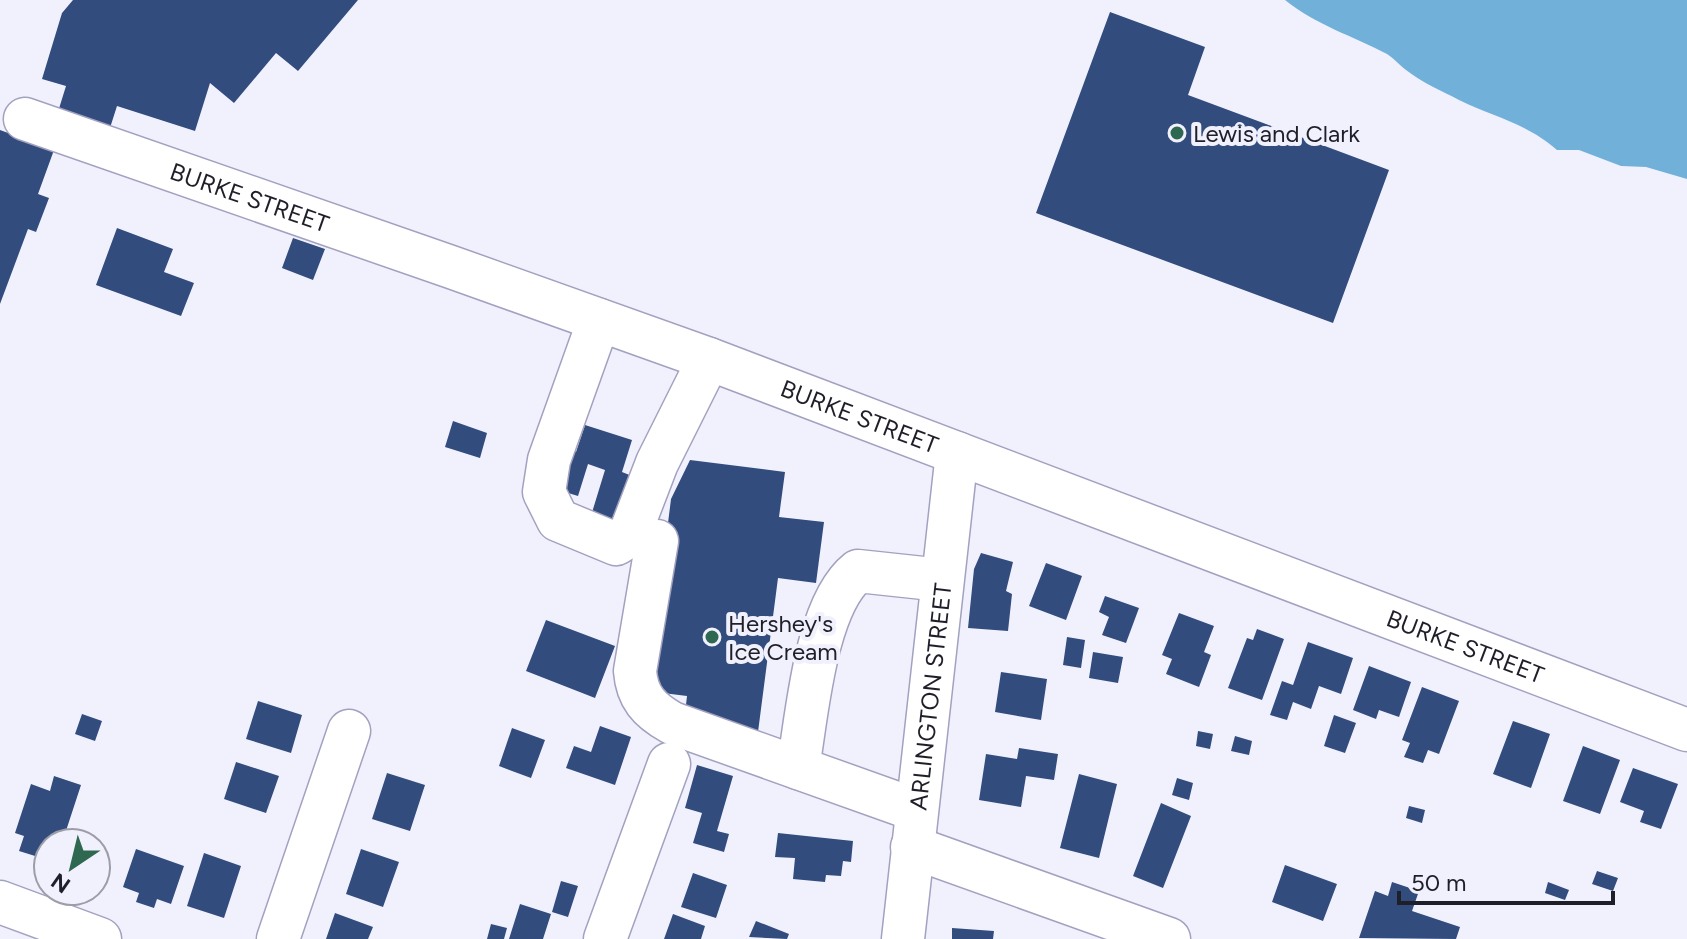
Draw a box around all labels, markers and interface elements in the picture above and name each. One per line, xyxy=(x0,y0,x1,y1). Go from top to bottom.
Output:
place label: Lewis and Clark xyxy=(1193,119,1360,148)
marker: Lewis and Clark xyxy=(1168,124,1186,142)
street label: BURKE STREET xyxy=(167,156,333,238)
street label: BURKE STREET xyxy=(777,373,942,459)
street label: ARLINGTON STREET xyxy=(903,581,957,812)
street label: BURKE STREET xyxy=(1383,603,1548,689)
place label: Hershey's Ice Cream xyxy=(728,609,838,666)
marker: Hershey's Ice Cream xyxy=(703,628,721,646)
north arrow xyxy=(32,827,112,907)
scale bar xyxy=(1399,855,1613,905)
text: N xyxy=(46,867,76,899)
text: 50 m xyxy=(1411,868,1467,897)

